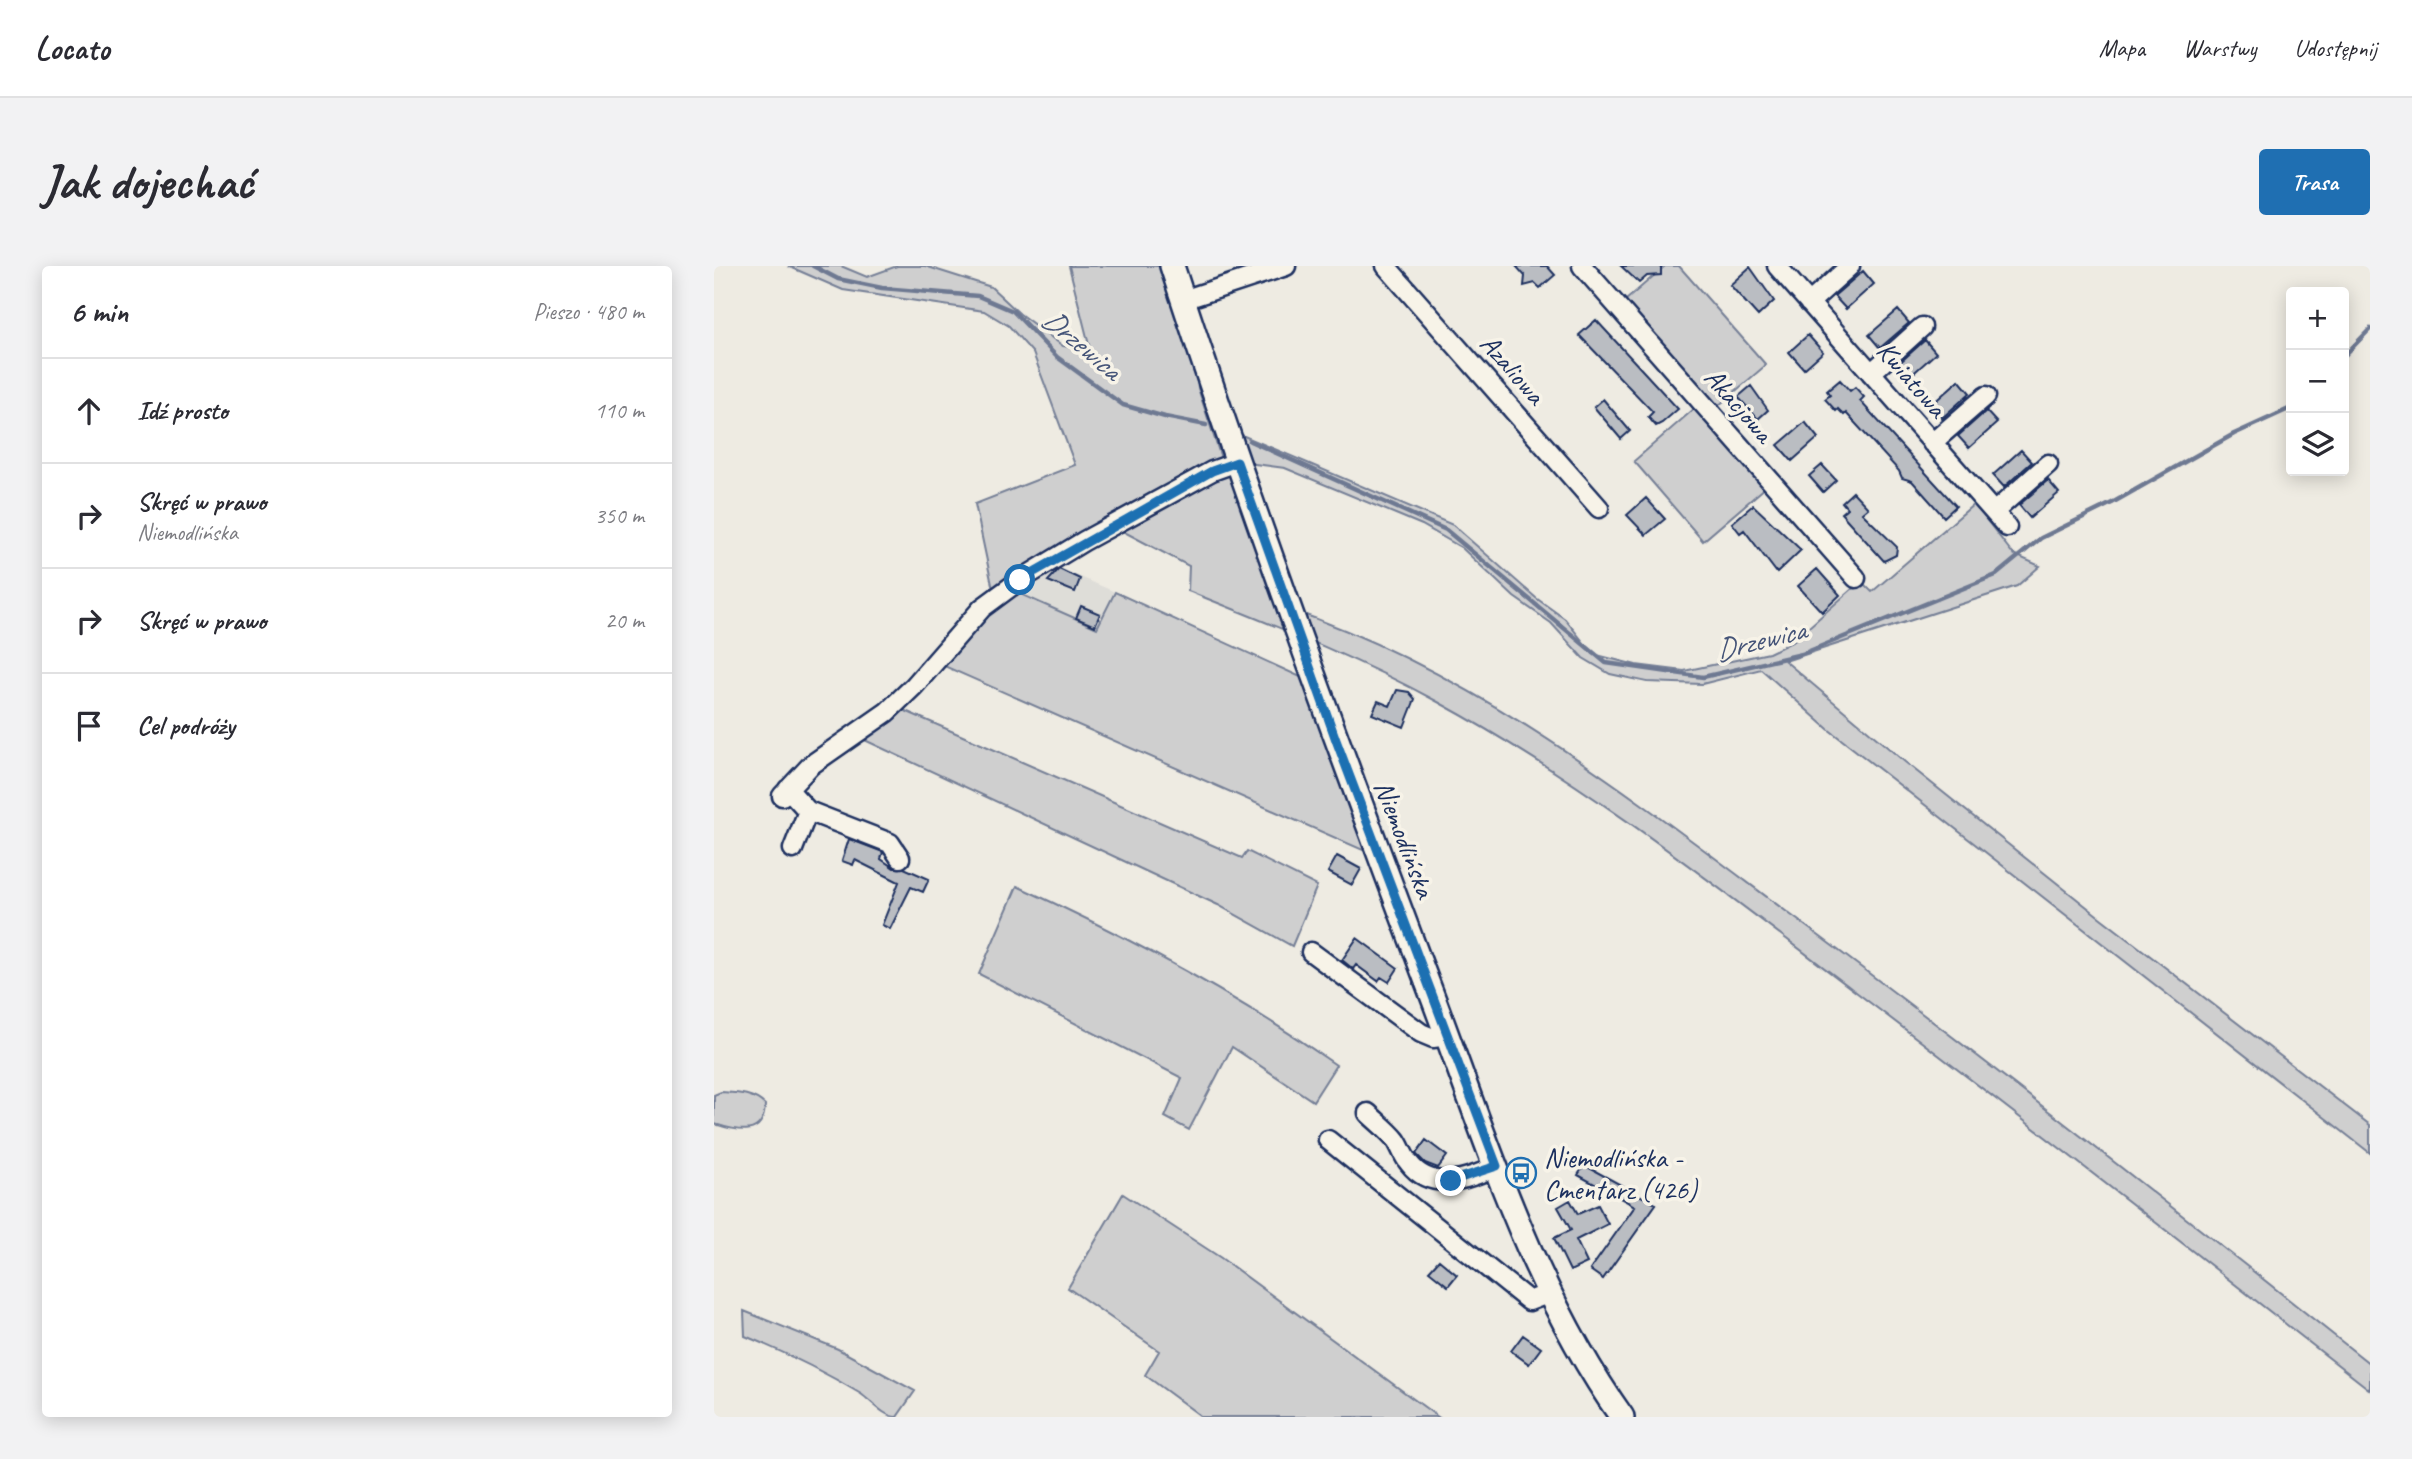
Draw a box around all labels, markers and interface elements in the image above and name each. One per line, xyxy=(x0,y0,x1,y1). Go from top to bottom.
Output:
text: Locato xyxy=(35,27,109,69)
text: Mapa xyxy=(2099,33,2145,63)
text: Warstwy xyxy=(2183,33,2256,63)
text: Udostępnij xyxy=(2294,33,2377,63)
button: Trasa xyxy=(2259,149,2370,215)
text: Jak dojechać xyxy=(42,151,253,213)
map controls xyxy=(2286,287,2349,476)
button: + xyxy=(2286,287,2349,350)
text: 6 min xyxy=(70,293,128,331)
text: Pieszo · 480 m xyxy=(533,297,644,326)
water label: Drzewica xyxy=(1035,300,1132,390)
street label: Azaliowa xyxy=(1473,326,1554,413)
street label: Kwiatowa xyxy=(1869,334,1956,426)
button: − xyxy=(2286,350,2349,413)
street label: Akacjowa xyxy=(1697,360,1783,452)
icon: ahead xyxy=(70,392,108,430)
text: Idź prosto xyxy=(137,394,228,427)
text: 110 m xyxy=(595,396,644,425)
button: layers xyxy=(2286,413,2349,476)
text: Skręć w prawo xyxy=(137,485,266,518)
icon: right xyxy=(70,497,108,535)
text: 350 m xyxy=(595,501,644,530)
text: Niemodlińska xyxy=(137,518,238,547)
route start xyxy=(1004,564,1035,595)
icon: right xyxy=(70,602,108,640)
text: Skręć w prawo xyxy=(137,604,266,637)
text: 20 m xyxy=(605,606,644,635)
water label: Drzewica xyxy=(1711,610,1813,670)
icon: arrive xyxy=(70,707,108,745)
text: Cel podróży xyxy=(137,709,235,742)
street label: Niemodlińska xyxy=(1367,775,1444,904)
place label: Niemodlińska - Cmentarz (426) xyxy=(1544,1140,1699,1207)
bus stop icon: Niemodlińska - Cmentarz (426) xyxy=(1504,1156,1538,1190)
route end xyxy=(1435,1165,1466,1196)

